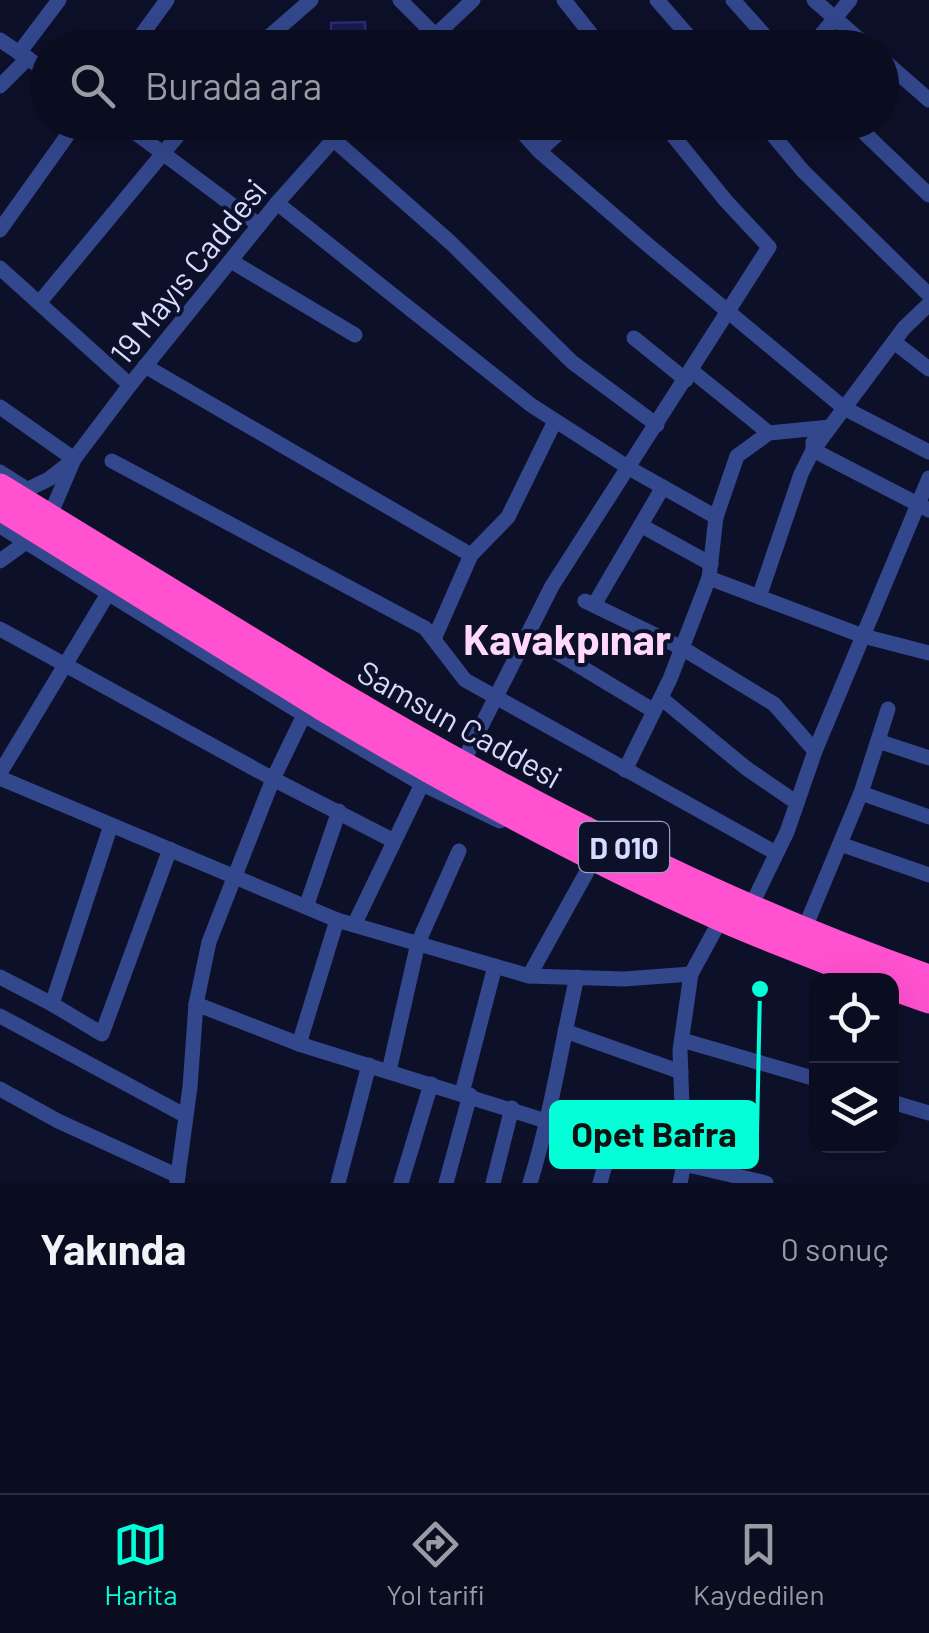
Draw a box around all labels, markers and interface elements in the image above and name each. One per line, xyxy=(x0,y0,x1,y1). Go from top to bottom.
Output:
search box xyxy=(30,30,899,140)
icon: search xyxy=(65,58,120,113)
text: Burada ara xyxy=(145,62,322,108)
street label: 19 Mayıs Caddesi xyxy=(101,171,273,371)
district label: Kavakpınar xyxy=(463,613,671,663)
street label: Samsun Caddesi xyxy=(351,651,569,795)
road number: D 010 xyxy=(579,822,669,872)
map controls xyxy=(809,973,899,1153)
button: locate xyxy=(809,973,899,1063)
button: layers xyxy=(809,1063,899,1153)
callout: Opet Bafra xyxy=(551,1102,757,1167)
text: Opet Bafra xyxy=(571,1112,737,1154)
text: Yakında xyxy=(40,1223,186,1273)
text: 0 sonuç xyxy=(781,1229,889,1267)
tab: Harita xyxy=(104,1517,178,1611)
tab: Yol tarifi xyxy=(386,1517,484,1611)
tab: Kaydedilen xyxy=(693,1517,825,1611)

